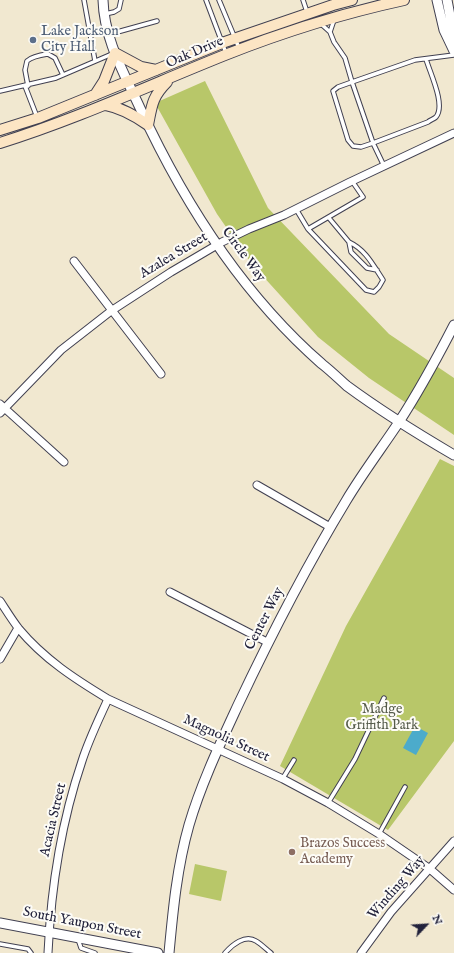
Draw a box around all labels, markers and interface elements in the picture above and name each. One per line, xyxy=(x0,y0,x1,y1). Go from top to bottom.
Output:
place label: Lake Jackson City Hall xyxy=(41,24,119,56)
street label: Oak Drive xyxy=(164,33,226,73)
marker: Lake Jackson City Hall xyxy=(28,35,38,45)
street label: Circle Way xyxy=(218,224,268,286)
street label: Azalea Street xyxy=(137,229,211,283)
street label: Center Way xyxy=(242,585,288,653)
park label: Madge Griffith Park xyxy=(346,702,418,734)
street label: Magnolia Street xyxy=(180,712,272,766)
street label: Acacia Street xyxy=(37,781,71,859)
place label: Brazos Success Academy xyxy=(300,836,385,868)
marker: Brazos Success Academy xyxy=(287,847,297,857)
street label: Winding Way xyxy=(365,853,429,923)
street label: South Yaupon Street xyxy=(21,904,143,944)
north arrow xyxy=(406,905,446,945)
text: N xyxy=(429,913,445,927)

